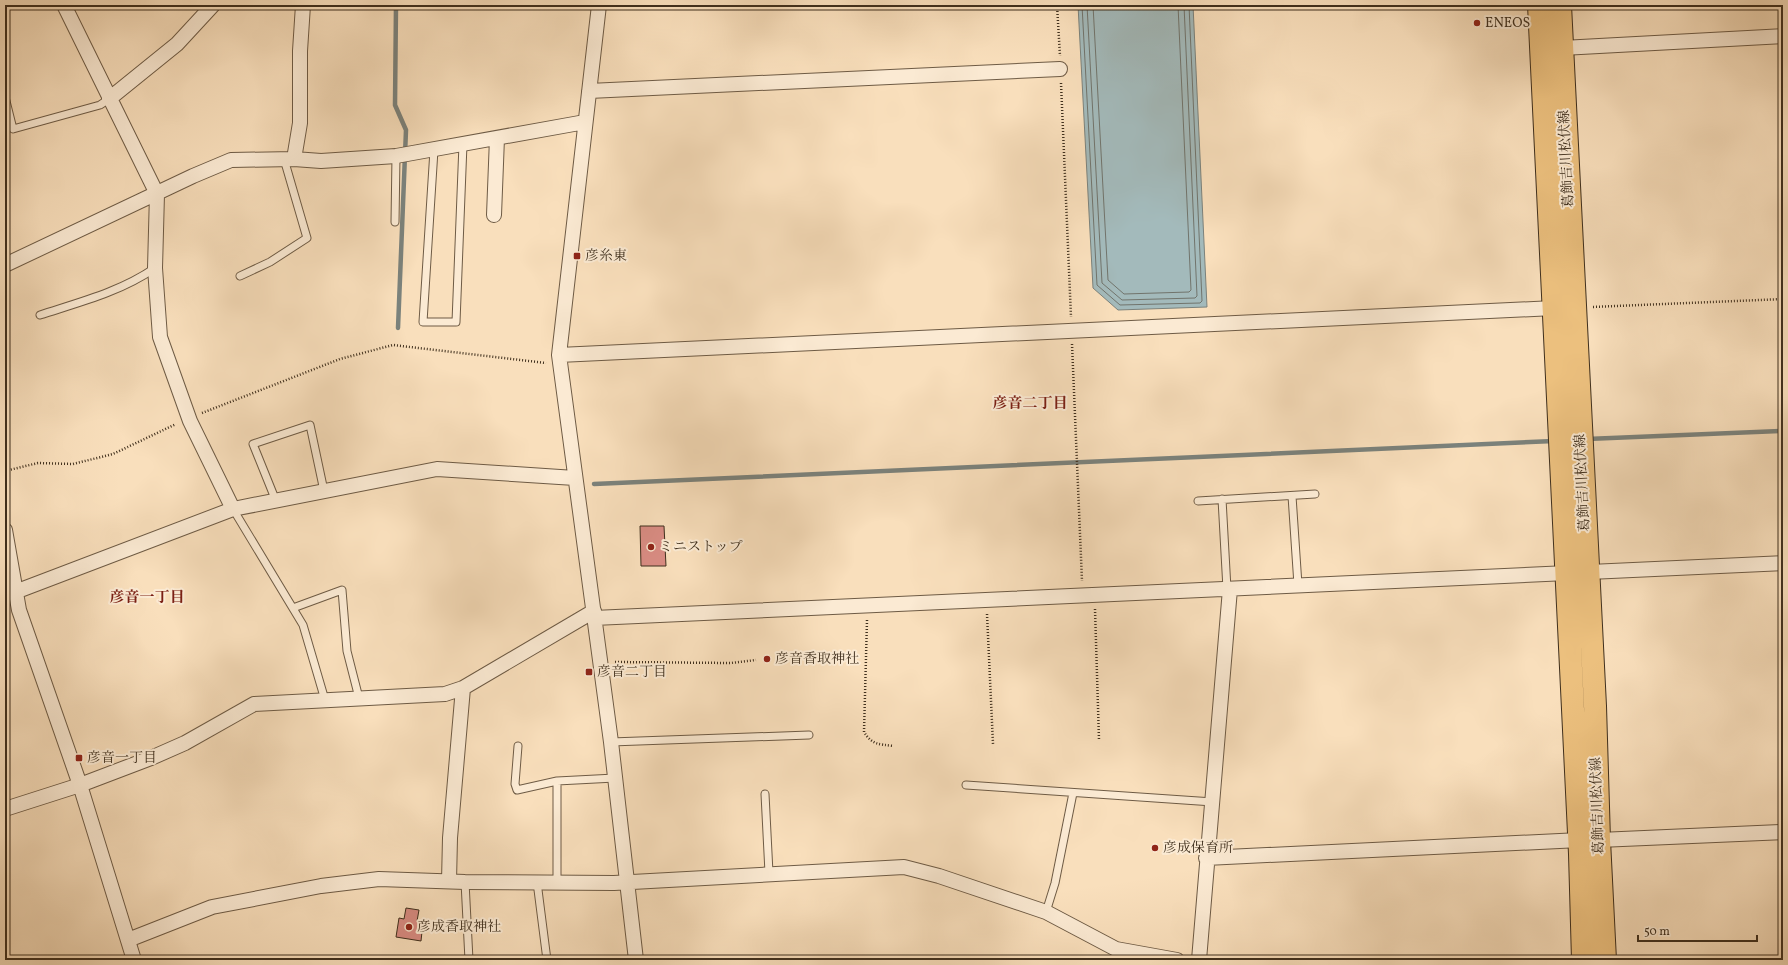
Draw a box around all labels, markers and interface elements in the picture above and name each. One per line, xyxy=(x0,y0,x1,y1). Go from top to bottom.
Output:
place label: ENEOS xyxy=(1485,14,1530,33)
marker: ENEOS xyxy=(1472,18,1482,28)
street label: 葛飾吉川松伏線 xyxy=(1555,110,1579,208)
place label: 彦糸東 xyxy=(585,247,627,266)
marker: 彦糸東 xyxy=(572,251,582,261)
district label: 彦音二丁目 xyxy=(992,394,1068,415)
street label: 葛飾吉川松伏線 xyxy=(1571,434,1595,532)
place label: ミニストップ xyxy=(659,538,743,557)
marker: ミニストップ xyxy=(646,542,656,552)
district label: 彦音一丁目 xyxy=(109,588,185,609)
place label: 彦音香取神社 xyxy=(775,650,859,669)
marker: 彦音香取神社 xyxy=(762,654,772,664)
place label: 彦音二丁目 xyxy=(597,663,667,682)
marker: 彦音二丁目 xyxy=(584,667,594,677)
place label: 彦音一丁目 xyxy=(87,749,157,768)
marker: 彦音一丁目 xyxy=(74,753,84,763)
street label: 葛飾吉川松伏線 xyxy=(1587,757,1609,855)
place label: 彦成保育所 xyxy=(1163,839,1233,858)
marker: 彦成保育所 xyxy=(1150,843,1160,853)
scale bar xyxy=(1638,917,1757,943)
place label: 彦成香取神社 xyxy=(417,918,501,937)
marker: 彦成香取神社 xyxy=(404,922,414,932)
text: 50 m xyxy=(1644,924,1670,940)

